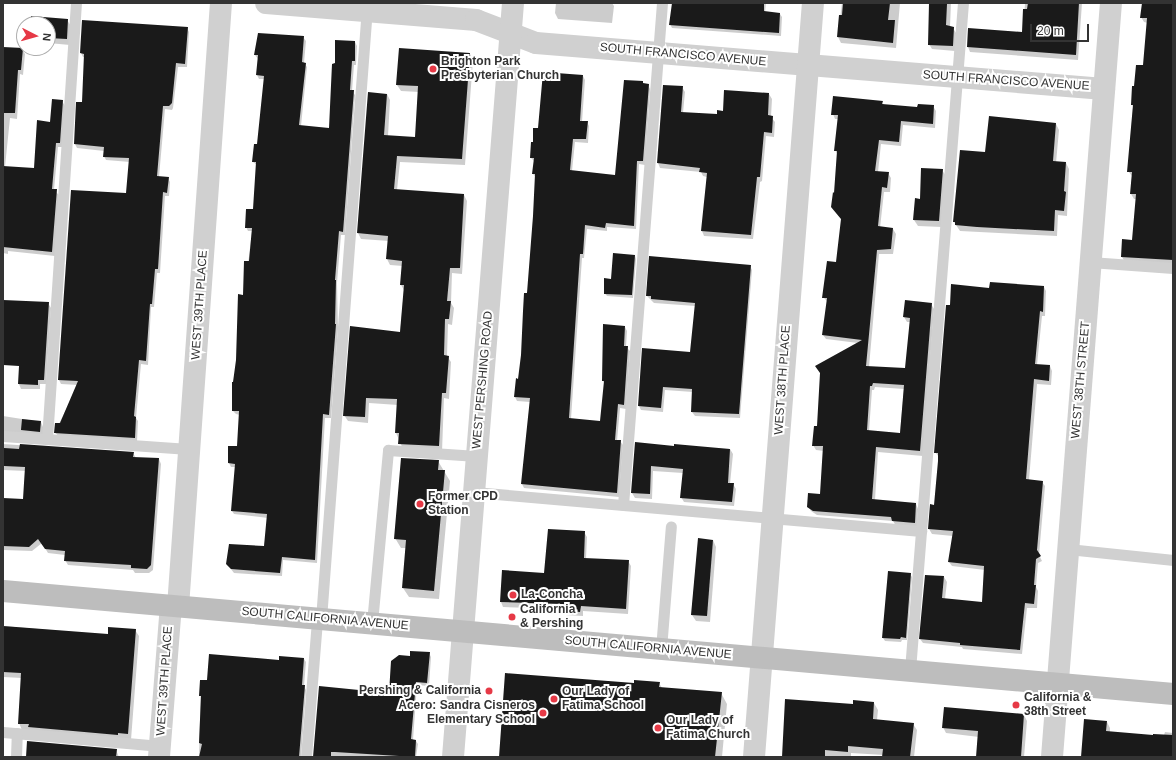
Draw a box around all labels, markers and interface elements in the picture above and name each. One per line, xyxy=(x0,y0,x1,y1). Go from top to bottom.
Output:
north arrow xyxy=(16,16,56,56)
scale bar xyxy=(1032,16,1091,42)
text: 20 m xyxy=(1037,24,1064,38)
text: N xyxy=(41,33,53,42)
street label: SOUTH FRANCISCO AVENUE xyxy=(599,41,767,69)
place label: Brighton Park Presbyterian Church xyxy=(441,55,559,83)
marker: Brighton Park Presbyterian Church xyxy=(428,64,438,74)
street label: SOUTH FRANCISCO AVENUE xyxy=(922,68,1090,94)
street label: WEST 39TH PLACE xyxy=(189,250,211,360)
street label: WEST PERSHING ROAD xyxy=(470,310,496,450)
street label: WEST 38TH STREET xyxy=(1069,321,1093,439)
street label: WEST 38TH PLACE xyxy=(772,325,794,435)
place label: Former CPD Station xyxy=(428,490,498,518)
marker: Former CPD Station xyxy=(415,499,425,509)
place label: La-Concha xyxy=(521,588,583,602)
marker: La-Concha xyxy=(508,590,518,600)
place label: California & Pershing xyxy=(520,603,583,631)
street label: SOUTH CALIFORNIA AVENUE xyxy=(240,604,410,634)
marker: California & Pershing xyxy=(507,612,517,622)
street label: WEST 39TH PLACE xyxy=(154,626,176,736)
street label: SOUTH CALIFORNIA AVENUE xyxy=(563,633,733,663)
place label: Pershing & California xyxy=(359,684,481,698)
place label: Our Lady of Fatima School xyxy=(562,685,644,713)
marker: Pershing & California xyxy=(484,686,494,696)
place label: California & 38th Street xyxy=(1024,691,1091,719)
marker: Our Lady of Fatima School xyxy=(549,694,559,704)
place label: Acero: Sandra Cisneros Elementary School xyxy=(398,699,535,727)
marker: California & 38th Street xyxy=(1011,700,1021,710)
marker: Acero: Sandra Cisneros Elementary School xyxy=(538,708,548,718)
place label: Our Lady of Fatima Church xyxy=(666,714,750,742)
marker: Our Lady of Fatima Church xyxy=(653,723,663,733)

